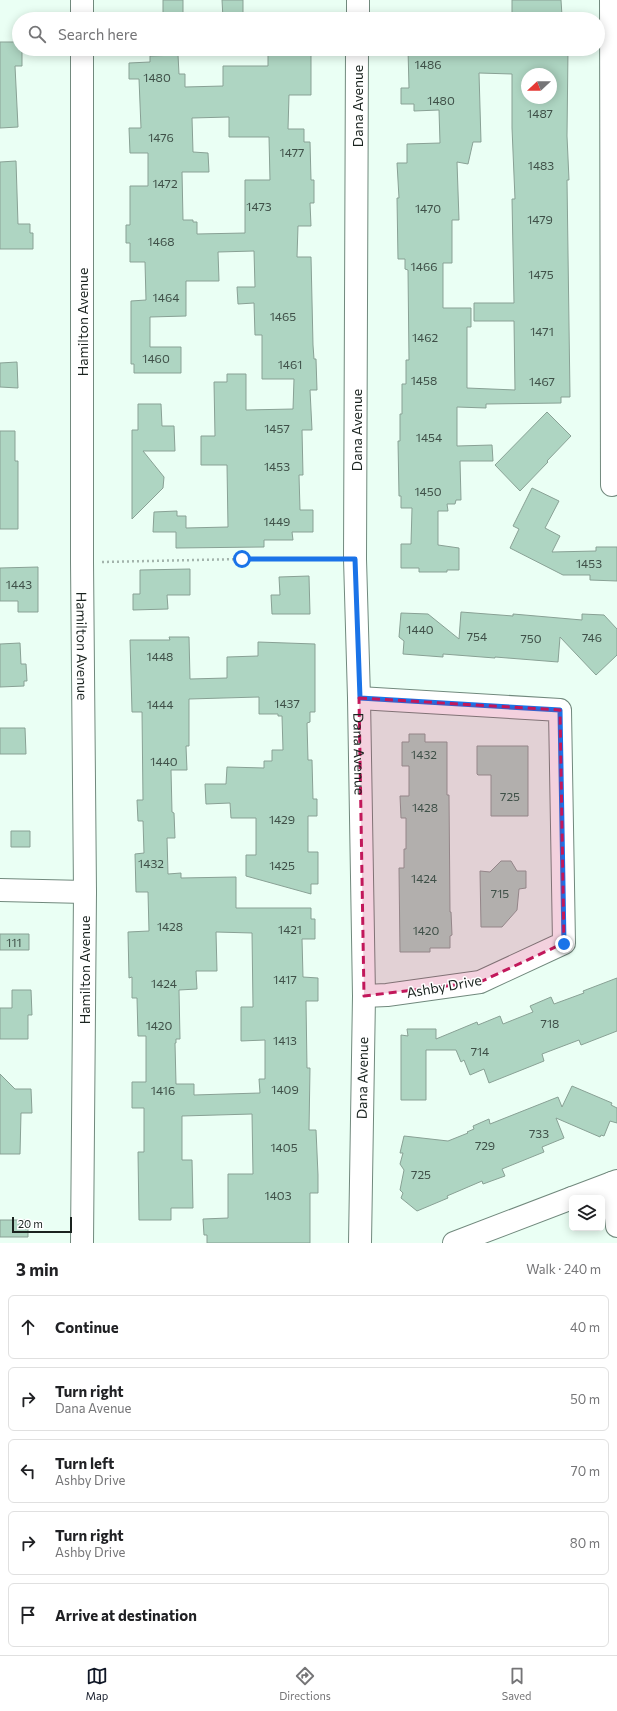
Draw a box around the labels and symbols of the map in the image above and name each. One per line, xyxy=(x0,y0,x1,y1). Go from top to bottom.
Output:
house number: 1486 xyxy=(415,57,441,71)
street label: Dana Avenue xyxy=(349,65,366,147)
north arrow xyxy=(521,68,557,104)
house number: 1480 xyxy=(143,70,171,84)
house number: 1480 xyxy=(427,93,455,107)
house number: 1487 xyxy=(527,106,553,120)
house number: 1476 xyxy=(148,130,174,144)
house number: 1477 xyxy=(280,145,304,159)
house number: 1483 xyxy=(528,158,554,172)
house number: 1472 xyxy=(152,176,178,190)
house number: 1473 xyxy=(246,199,272,213)
house number: 1470 xyxy=(415,201,441,215)
house number: 1479 xyxy=(527,212,553,226)
house number: 1468 xyxy=(148,234,174,248)
house number: 1466 xyxy=(411,259,437,273)
house number: 1475 xyxy=(528,267,554,281)
street label: Hamilton Avenue xyxy=(74,268,91,376)
house number: 1464 xyxy=(153,290,179,304)
house number: 1465 xyxy=(270,309,296,323)
house number: 1471 xyxy=(530,324,554,338)
house number: 1462 xyxy=(412,330,438,344)
house number: 1460 xyxy=(142,351,170,365)
house number: 1461 xyxy=(278,357,302,371)
house number: 1458 xyxy=(411,373,437,387)
house number: 1467 xyxy=(529,374,555,388)
street label: Dana Avenue xyxy=(348,389,365,471)
house number: 1457 xyxy=(264,421,290,435)
house number: 1454 xyxy=(416,430,442,444)
house number: 1453 xyxy=(264,459,290,473)
house number: 1450 xyxy=(414,484,442,498)
house number: 1449 xyxy=(264,514,290,528)
route start xyxy=(233,550,251,568)
house number: 1453 xyxy=(576,556,602,570)
house number: 1443 xyxy=(6,577,32,591)
street label: Hamilton Avenue xyxy=(74,592,92,700)
house number: 1440 xyxy=(406,622,434,636)
house number: 754 xyxy=(467,629,487,643)
house number: 746 xyxy=(582,630,602,644)
house number: 750 xyxy=(520,631,542,645)
house number: 1448 xyxy=(147,649,173,663)
house number: 1437 xyxy=(274,696,300,710)
house number: 1444 xyxy=(147,697,173,711)
street label: Dana Avenue xyxy=(351,713,369,795)
house number: 1432 xyxy=(411,747,437,761)
house number: 1440 xyxy=(150,754,178,768)
house number: 725 xyxy=(500,789,520,803)
house number: 1428 xyxy=(412,800,438,814)
house number: 1429 xyxy=(269,812,295,826)
house number: 1432 xyxy=(138,856,164,870)
house number: 1425 xyxy=(269,858,295,872)
house number: 1424 xyxy=(411,871,437,885)
house number: 715 xyxy=(491,886,509,900)
street label: Hamilton Avenue xyxy=(76,916,93,1024)
house number: 1428 xyxy=(157,919,183,933)
house number: 1421 xyxy=(278,922,302,936)
house number: 1420 xyxy=(413,923,439,937)
house number: 111 xyxy=(6,935,22,949)
route end xyxy=(555,935,573,953)
street label: Ashby Drive xyxy=(405,971,483,1001)
house number: 1417 xyxy=(273,972,297,986)
house number: 1424 xyxy=(151,976,177,990)
house number: 718 xyxy=(541,1016,559,1030)
house number: 1420 xyxy=(146,1018,172,1032)
house number: 1413 xyxy=(273,1033,297,1047)
street label: Dana Avenue xyxy=(353,1037,371,1119)
house number: 714 xyxy=(471,1044,489,1058)
house number: 1409 xyxy=(271,1082,299,1096)
house number: 1416 xyxy=(151,1083,175,1097)
house number: 733 xyxy=(529,1126,549,1140)
house number: 729 xyxy=(475,1138,495,1152)
house number: 1405 xyxy=(270,1140,298,1154)
house number: 725 xyxy=(411,1167,431,1181)
house number: 1403 xyxy=(265,1188,292,1202)
scale bar xyxy=(12,1215,72,1234)

